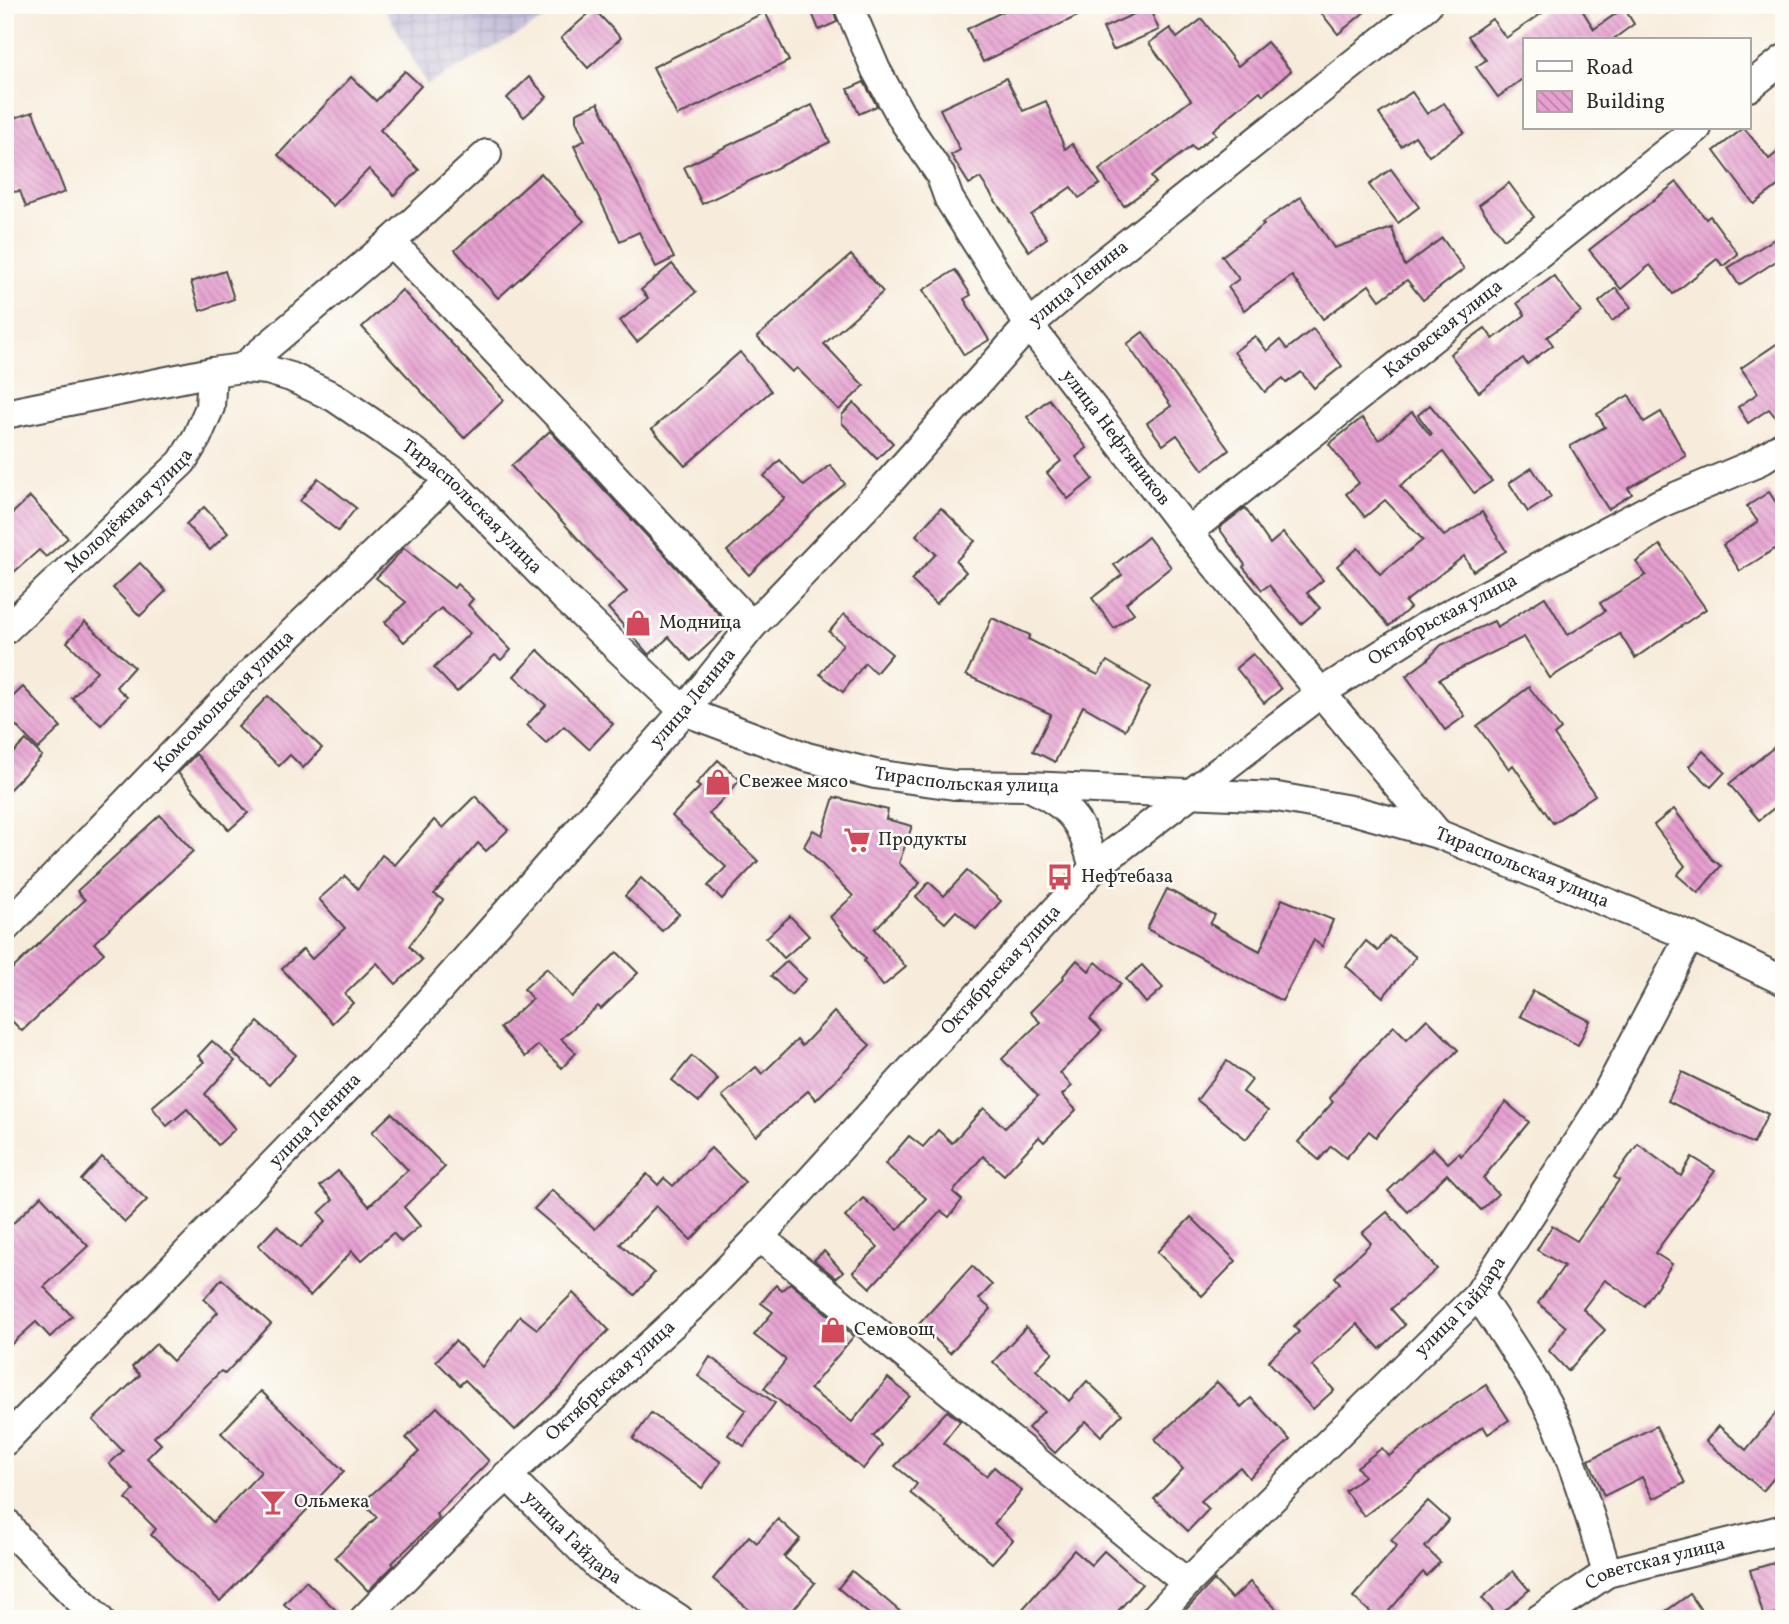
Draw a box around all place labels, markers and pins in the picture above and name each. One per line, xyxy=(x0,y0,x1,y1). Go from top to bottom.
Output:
shop icon: Модница xyxy=(623,608,653,638)
place label: Модница xyxy=(659,610,742,636)
shop icon: Свежее мясо xyxy=(703,767,733,797)
place label: Свежее мясо xyxy=(739,769,848,795)
supermarket icon: Продукты xyxy=(842,825,872,855)
place label: Продукты xyxy=(878,827,967,853)
bus stop icon: Нефтебаза xyxy=(1045,862,1075,892)
place label: Нефтебаза xyxy=(1081,864,1173,890)
shop icon: Семовощ xyxy=(818,1315,848,1345)
place label: Семовощ xyxy=(854,1317,935,1343)
bar icon: Ольмека xyxy=(258,1487,288,1517)
place label: Ольмека xyxy=(294,1489,369,1515)

